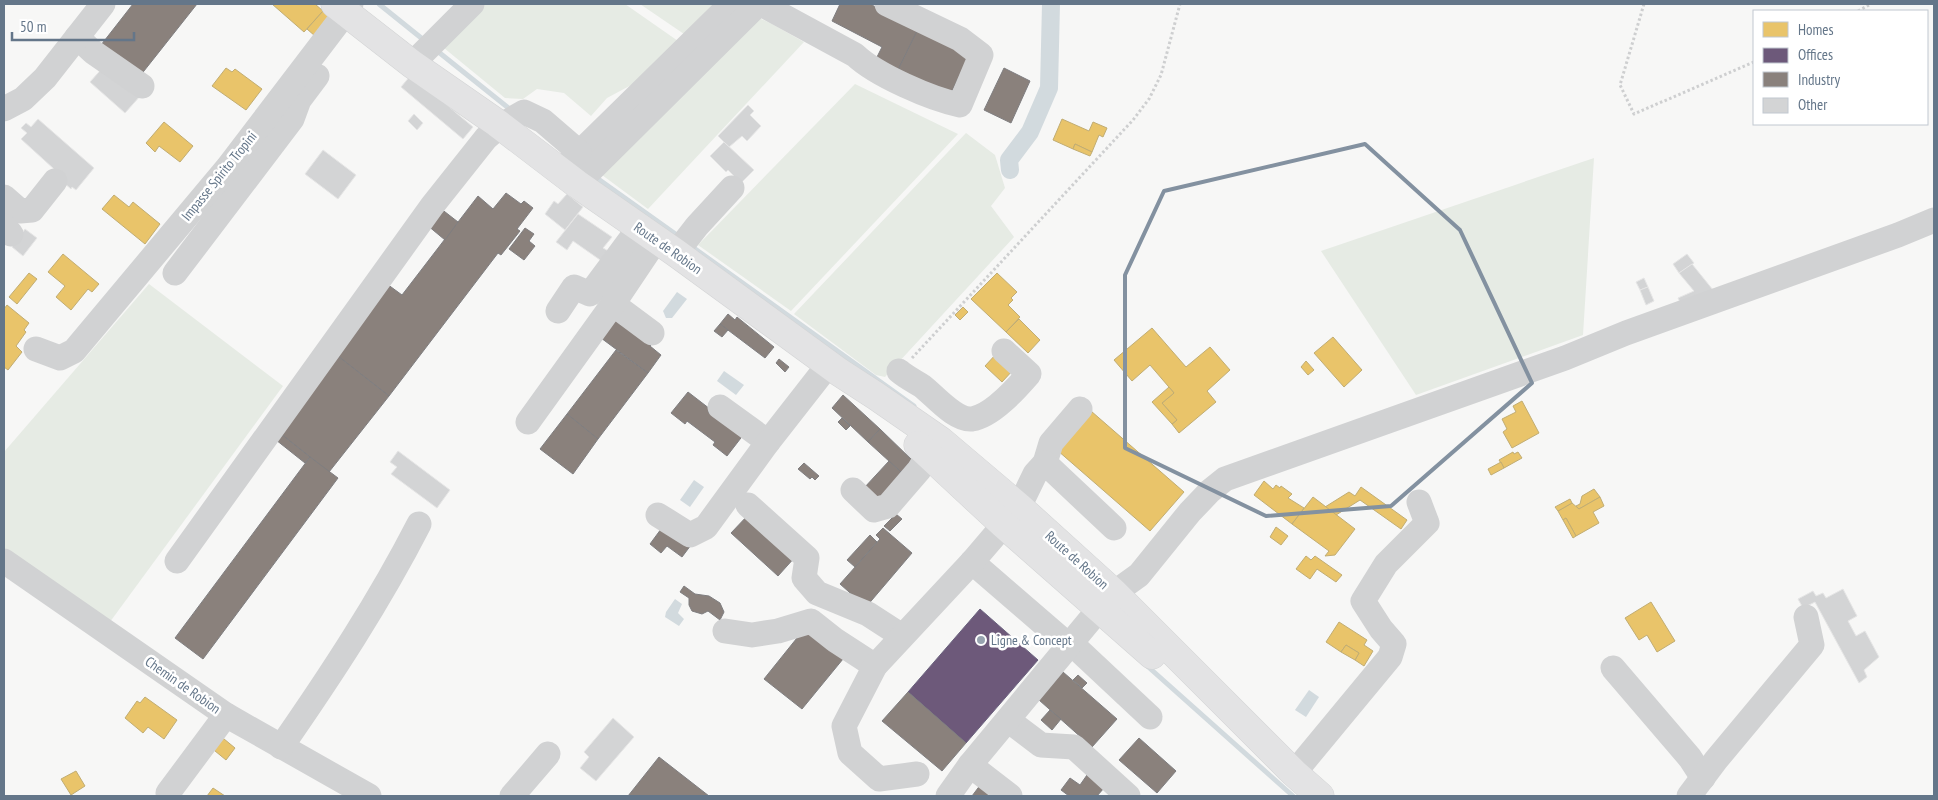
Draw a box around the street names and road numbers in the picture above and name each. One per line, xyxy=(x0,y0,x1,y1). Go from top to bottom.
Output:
street label: Impasse Spirito Tropini xyxy=(177,128,261,224)
street label: Route de Robion xyxy=(630,218,706,278)
street label: Route de Robion xyxy=(1042,527,1112,593)
street label: Chemin de Robion xyxy=(142,652,224,718)

